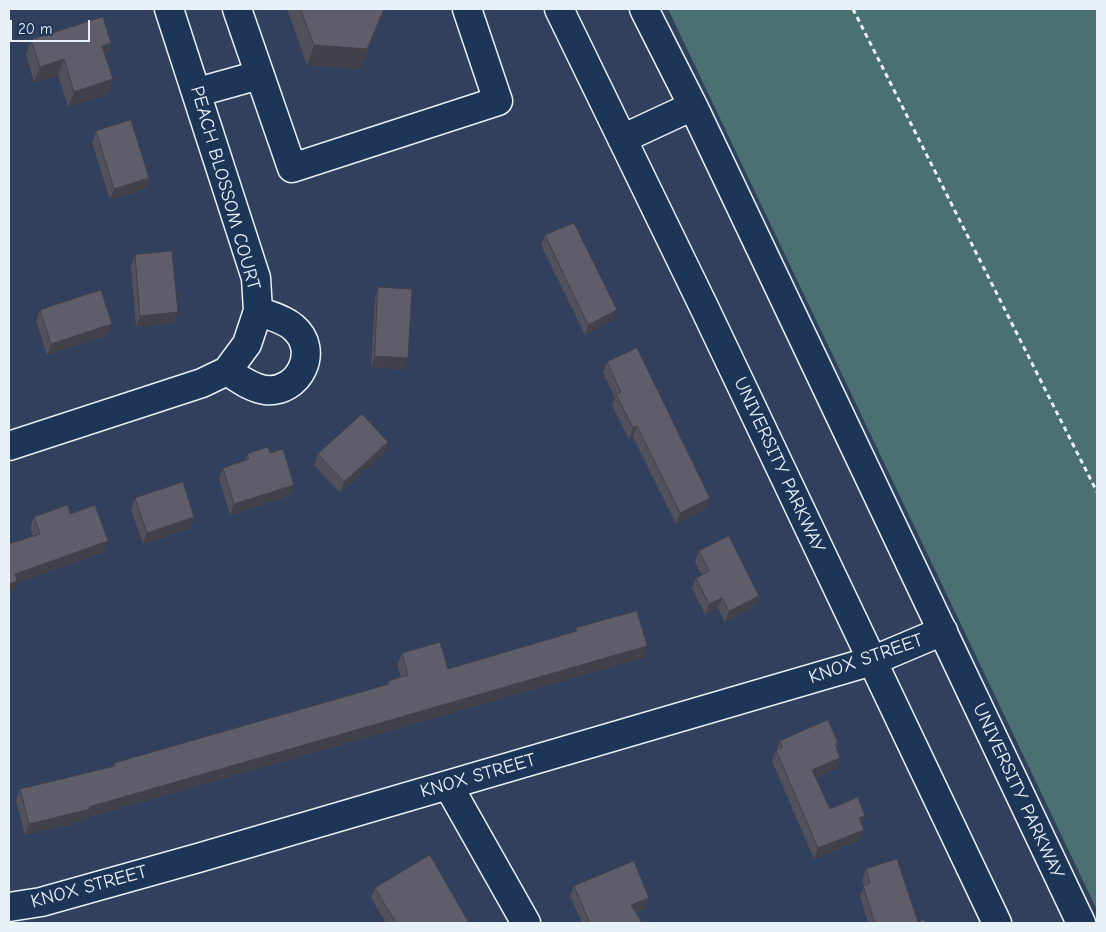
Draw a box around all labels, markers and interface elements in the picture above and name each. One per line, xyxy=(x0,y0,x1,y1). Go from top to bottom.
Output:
scale bar xyxy=(12,10,92,42)
text: 20 m xyxy=(18,20,52,38)
street label: PEACH BLOSSOM COURT xyxy=(185,83,265,293)
street label: UNIVERSITY PARKWAY xyxy=(728,374,830,556)
street label: KNOX STREET xyxy=(806,629,926,689)
street label: UNIVERSITY PARKWAY xyxy=(967,700,1069,882)
street label: KNOX STREET xyxy=(418,749,538,803)
street label: KNOX STREET xyxy=(28,861,150,913)

